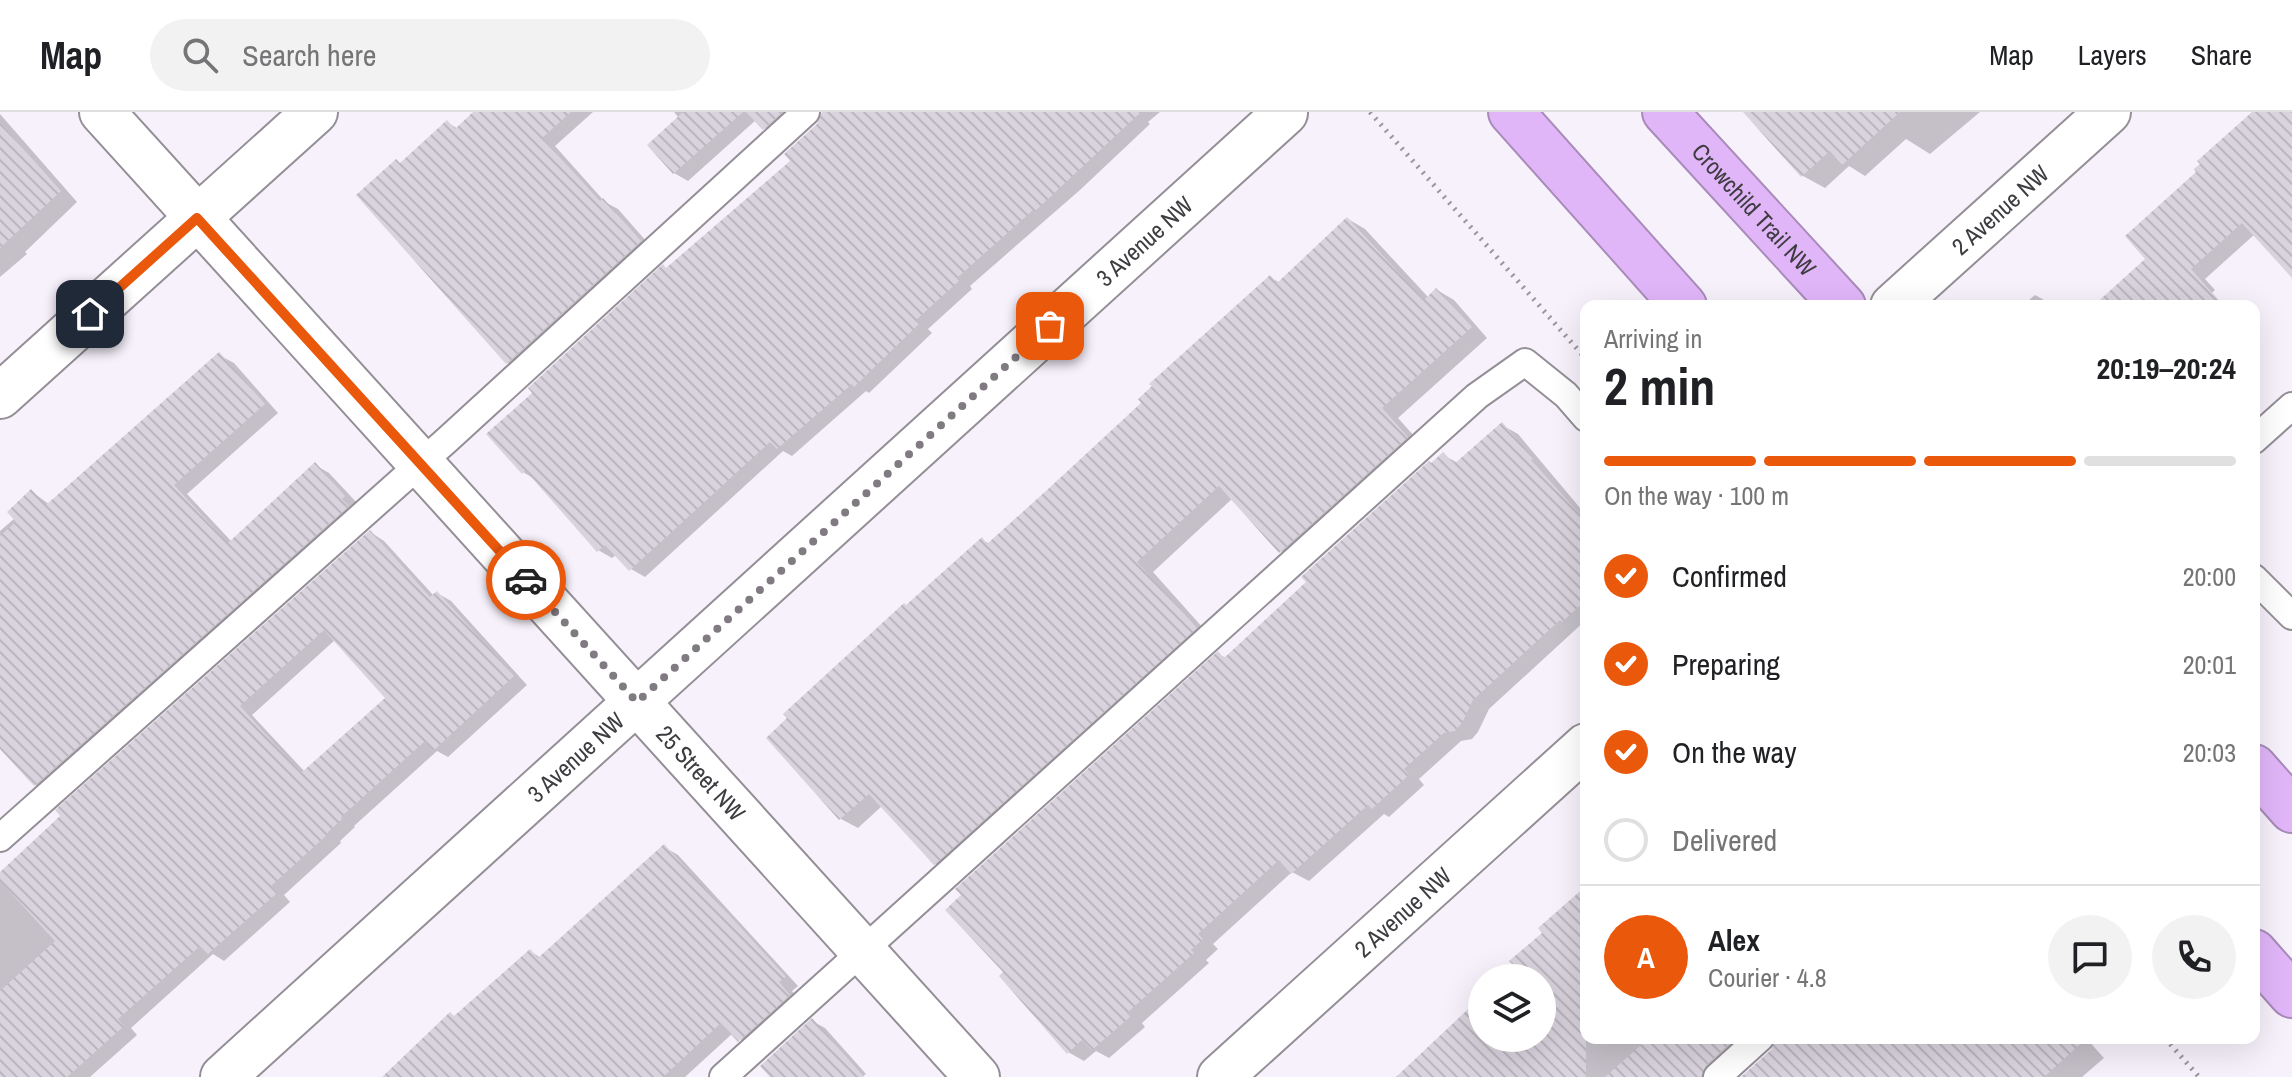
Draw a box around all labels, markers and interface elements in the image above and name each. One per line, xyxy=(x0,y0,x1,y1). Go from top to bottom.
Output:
search box xyxy=(150,19,710,91)
text: Map xyxy=(40,30,102,81)
icon: search xyxy=(178,33,222,77)
text: Search here xyxy=(242,35,376,75)
text: Map xyxy=(1989,36,2034,74)
text: Layers xyxy=(2078,36,2147,74)
text: Share xyxy=(2191,36,2252,74)
street label: Crowchild Trail NW xyxy=(1685,136,1824,283)
street label: 2 Avenue NW xyxy=(1945,157,2056,262)
street label: 3 Avenue NW xyxy=(1089,188,1200,293)
pin xyxy=(56,280,124,348)
icon: home xyxy=(68,292,112,336)
pin xyxy=(1016,292,1084,360)
icon: bag xyxy=(1028,304,1072,348)
text: Arriving in xyxy=(1604,321,1702,356)
text: 20:19–20:24 xyxy=(2097,348,2236,388)
text: 2 min xyxy=(1604,351,1715,421)
text: On the way · 100 m xyxy=(1604,478,1789,513)
courier xyxy=(486,540,566,620)
icon: check xyxy=(1604,554,1648,598)
text: Confirmed xyxy=(1672,556,1787,596)
icon: car xyxy=(504,558,548,602)
text: 20:00 xyxy=(2183,559,2236,594)
icon: check xyxy=(1604,642,1648,686)
text: Preparing xyxy=(1672,644,1780,684)
text: 20:01 xyxy=(2183,647,2236,682)
street label: 3 Avenue NW xyxy=(520,705,631,809)
street label: 25 Street NW xyxy=(650,718,753,828)
icon: check xyxy=(1604,730,1648,774)
text: On the way xyxy=(1672,732,1796,772)
text: 20:03 xyxy=(2183,735,2236,770)
text: Delivered xyxy=(1672,820,1777,860)
street label: 2 Avenue NW xyxy=(1347,860,1458,964)
button: chat xyxy=(2048,915,2132,999)
button: phone xyxy=(2152,915,2236,999)
text: Alex xyxy=(1708,920,1760,960)
text: A xyxy=(1637,937,1655,977)
text: Courier · 4.8 xyxy=(1708,960,1827,995)
map controls xyxy=(1468,964,1556,1052)
button: layers xyxy=(1468,964,1556,1052)

